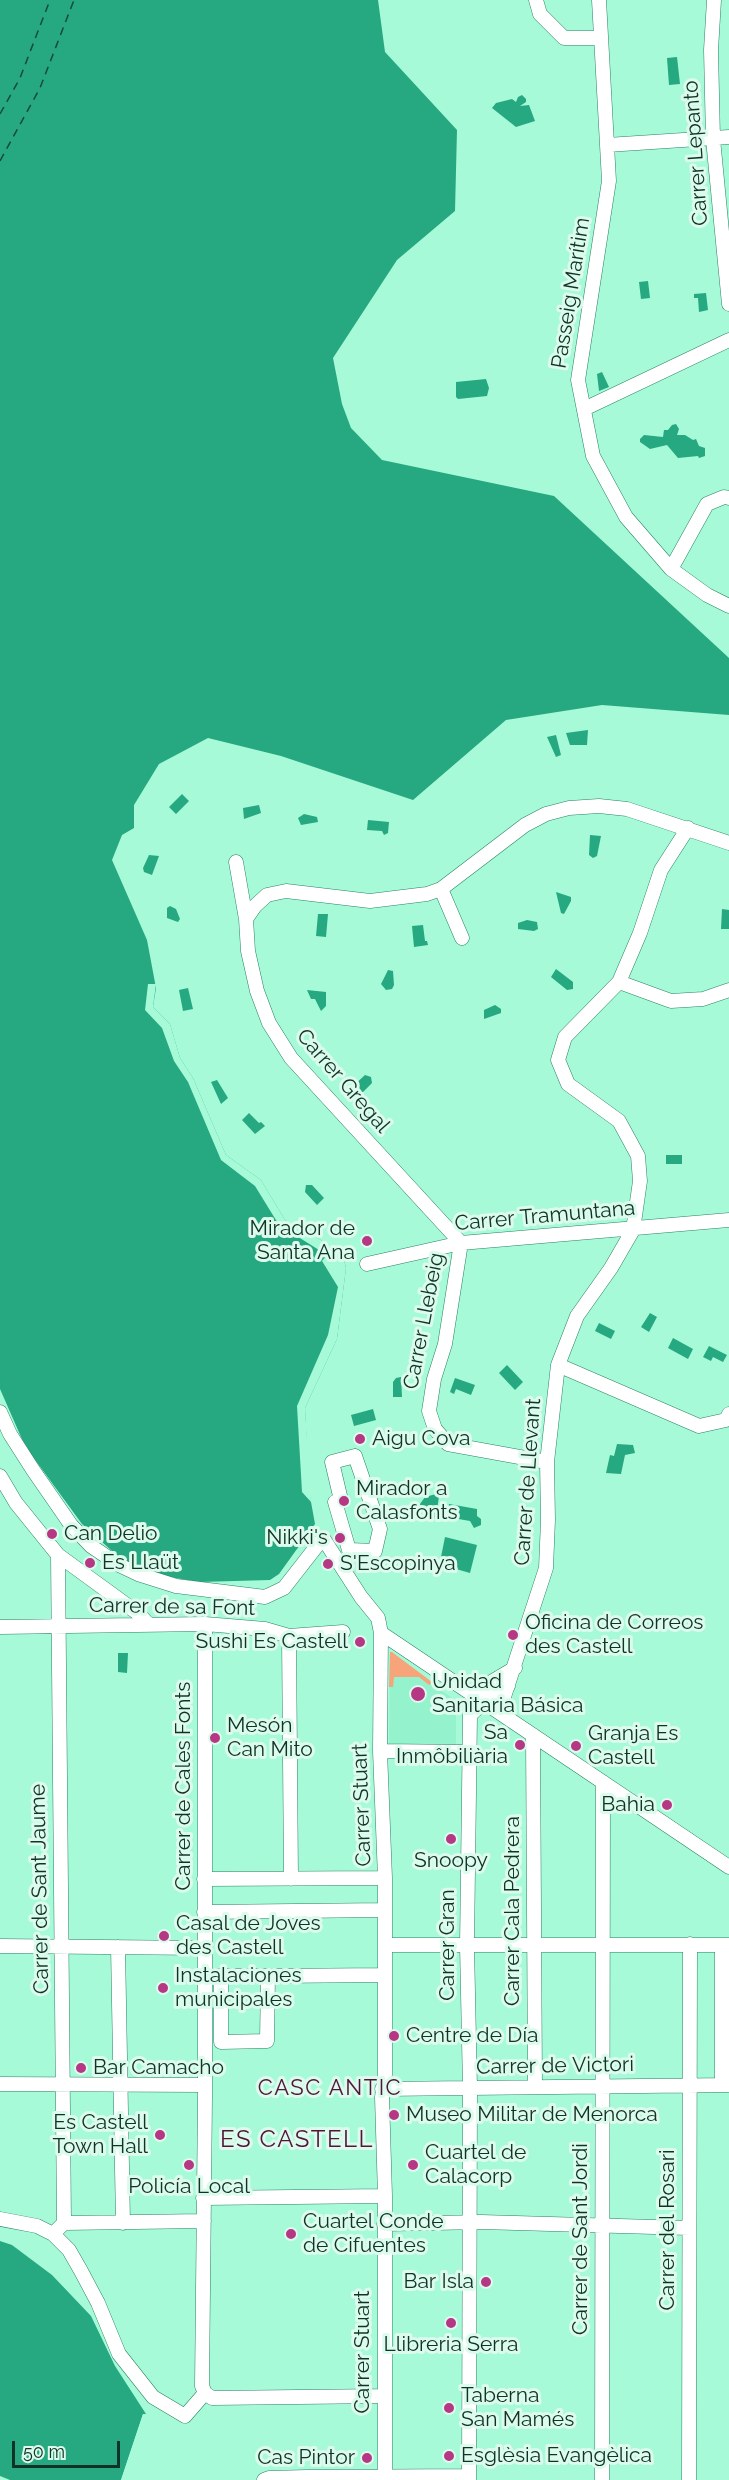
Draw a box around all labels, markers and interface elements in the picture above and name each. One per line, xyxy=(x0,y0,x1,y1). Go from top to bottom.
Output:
street label: Carrer Lepanto xyxy=(678,80,714,226)
street label: Passeig Marítim xyxy=(547,216,595,370)
street label: Carrer Gregal xyxy=(291,1024,395,1138)
street label: Carrer Tramuntana xyxy=(454,1196,636,1236)
place label: Mirador de Santa Ana xyxy=(250,1216,355,1266)
marker: Mirador de Santa Ana xyxy=(360,1234,374,1248)
street label: Carrer Llebeig xyxy=(398,1251,450,1391)
street label: Carrer de Llevant xyxy=(510,1398,546,1566)
place label: Aigu Cova xyxy=(372,1426,470,1452)
marker: Aigu Cova xyxy=(353,1432,367,1446)
place label: Mirador a Calasfonts xyxy=(356,1476,458,1526)
marker: Mirador a Calasfonts xyxy=(337,1494,351,1508)
place label: Can Delio xyxy=(64,1521,158,1547)
place label: Nikki's xyxy=(266,1525,328,1551)
marker: Can Delio xyxy=(45,1527,59,1541)
marker: Nikki's xyxy=(333,1531,347,1545)
place label: Es Llaüt xyxy=(102,1550,179,1576)
place label: S'Escopinya xyxy=(340,1551,456,1577)
marker: Es Llaüt xyxy=(83,1556,97,1570)
marker: S'Escopinya xyxy=(321,1557,335,1571)
street label: Carrer de sa Font xyxy=(89,1593,255,1621)
place label: Oficina de Correos des Castell xyxy=(525,1610,704,1660)
marker: Oficina de Correos des Castell xyxy=(506,1628,520,1642)
place label: Sushi Es Castell xyxy=(196,1629,348,1655)
marker: Sushi Es Castell xyxy=(353,1635,367,1649)
place label: Unidad Sanitaria Básica xyxy=(432,1669,583,1719)
street label: Carrer de Cales Fonts xyxy=(171,1682,197,1890)
marker: Unidad Sanitaria Básica xyxy=(409,1685,427,1703)
place label: Mesón Can Mito xyxy=(227,1713,313,1763)
place label: Sa Inmôbiliària xyxy=(396,1720,508,1770)
place label: Granja Es Castell xyxy=(588,1721,678,1771)
marker: Mesón Can Mito xyxy=(208,1731,222,1745)
marker: Sa Inmôbiliària xyxy=(513,1738,527,1752)
marker: Granja Es Castell xyxy=(569,1739,583,1753)
street label: Carrer Stuart xyxy=(347,1743,377,1867)
street label: Carrer de Sant Jaume xyxy=(26,1784,54,1994)
place label: Bahia xyxy=(601,1792,655,1818)
marker: Bahia xyxy=(660,1798,674,1812)
street label: Carrer Cala Pedrera xyxy=(500,1816,526,2006)
marker: Snoopy xyxy=(444,1832,458,1846)
place label: Snoopy xyxy=(414,1848,488,1874)
street label: Carrer Gran xyxy=(435,1889,461,2001)
place label: Casal de Joves des Castell xyxy=(176,1911,321,1961)
marker: Casal de Joves des Castell xyxy=(157,1929,171,1943)
place label: Instalaciones municipales xyxy=(175,1963,302,2013)
marker: Instalaciones municipales xyxy=(156,1981,170,1995)
place label: Centre de Día xyxy=(406,2023,538,2049)
marker: Centre de Día xyxy=(387,2029,401,2043)
street label: Carrer de Victori xyxy=(476,2052,634,2080)
place label: Bar Camacho xyxy=(93,2055,224,2081)
marker: Bar Camacho xyxy=(74,2061,88,2075)
district label: CASC ANTIC xyxy=(258,2075,402,2101)
place label: Museo Militar de Menorca xyxy=(406,2102,658,2128)
marker: Museo Militar de Menorca xyxy=(387,2108,401,2122)
place label: Es Castell Town Hall xyxy=(52,2110,148,2160)
district label: ES CASTELL xyxy=(220,2126,374,2154)
marker: Es Castell Town Hall xyxy=(153,2128,167,2142)
place label: Cuartel de Calacorp xyxy=(425,2140,526,2190)
street label: Carrer de Sant Jordi xyxy=(568,2143,594,2335)
street label: Carrer del Rosari xyxy=(655,2149,681,2311)
marker: Policía Local xyxy=(182,2158,196,2172)
marker: Cuartel de Calacorp xyxy=(406,2158,420,2172)
place label: Policía Local xyxy=(128,2174,250,2200)
place label: Cuartel Conde de Cifuentes xyxy=(303,2209,443,2259)
marker: Cuartel Conde de Cifuentes xyxy=(284,2227,298,2241)
place label: Bar Isla xyxy=(403,2269,474,2295)
marker: Bar Isla xyxy=(479,2275,493,2289)
street label: Carrer Stuart xyxy=(350,2290,376,2414)
marker: Llibreria Serra xyxy=(444,2316,458,2330)
place label: Llibreria Serra xyxy=(384,2332,518,2358)
place label: Taberna San Mamés xyxy=(461,2383,574,2433)
marker: Taberna San Mamés xyxy=(442,2401,456,2415)
scale bar xyxy=(15,2429,123,2467)
text: 50 m xyxy=(23,2441,65,2462)
place label: Esglèsia Evangèlica xyxy=(461,2443,652,2469)
place label: Cas Pintor xyxy=(257,2445,355,2471)
marker: Esglèsia Evangèlica xyxy=(442,2449,456,2463)
marker: Cas Pintor xyxy=(360,2451,374,2465)

